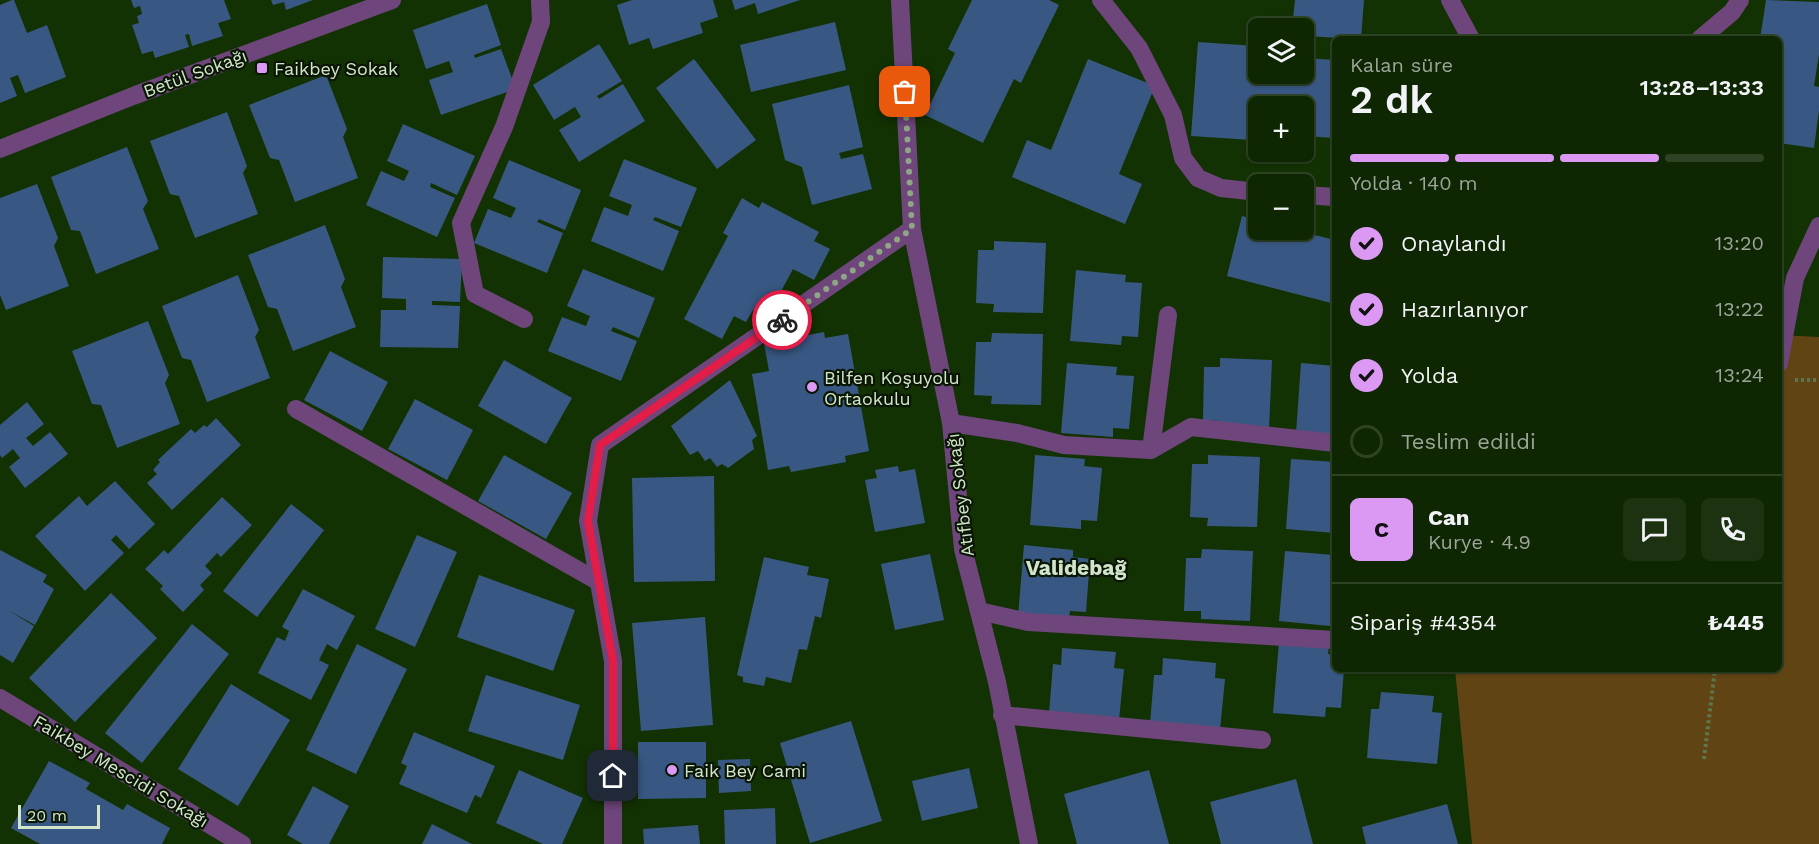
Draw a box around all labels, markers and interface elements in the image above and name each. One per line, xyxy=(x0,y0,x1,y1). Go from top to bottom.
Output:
map controls xyxy=(1248,18,1314,240)
button: layers xyxy=(1248,18,1314,84)
street label: Betül Sokağı xyxy=(140,45,250,101)
text: Kalan süre xyxy=(1350,53,1453,77)
place label: Faikbey Sokak xyxy=(274,58,398,79)
marker: Faikbey Sokak xyxy=(255,61,269,75)
pin xyxy=(879,66,930,117)
icon: bag xyxy=(888,75,921,108)
text: 13:28–13:33 xyxy=(1640,75,1764,100)
text: 2 dk xyxy=(1350,77,1433,122)
button: + xyxy=(1248,96,1314,162)
text: Yolda · 140 m xyxy=(1350,171,1478,195)
button: − xyxy=(1248,174,1314,240)
icon: check xyxy=(1350,227,1383,260)
text: Onaylandı xyxy=(1401,231,1507,256)
text: 13:20 xyxy=(1715,231,1764,255)
courier xyxy=(752,290,812,350)
icon: check xyxy=(1350,293,1383,326)
text: Hazırlanıyor xyxy=(1401,297,1528,322)
text: 13:22 xyxy=(1715,297,1764,321)
icon: bike xyxy=(766,304,799,337)
icon: check xyxy=(1350,359,1383,392)
text: Yolda xyxy=(1401,363,1458,388)
text: 13:24 xyxy=(1715,363,1764,387)
place label: Bilfen Koşuyolu Ortaokulu xyxy=(824,367,960,409)
marker: Bilfen Koşuyolu Ortaokulu xyxy=(805,380,819,394)
text: Teslim edildi xyxy=(1401,429,1536,454)
street label: Atıfbey Sokağı xyxy=(942,432,978,558)
button: chat xyxy=(1623,498,1686,561)
button: phone xyxy=(1701,498,1764,561)
text: Can xyxy=(1428,505,1469,530)
text: C xyxy=(1374,517,1389,542)
text: Kurye · 4.9 xyxy=(1428,530,1531,554)
district label: Validebağ xyxy=(1026,555,1127,580)
text: Sipariş #4354 xyxy=(1350,610,1497,635)
text: ₺445 xyxy=(1707,610,1764,635)
street label: Faikbey Mescidi Sokağı xyxy=(30,710,212,832)
pin xyxy=(587,750,638,801)
icon: home xyxy=(596,759,629,792)
place label: Faik Bey Cami xyxy=(684,760,806,781)
marker: Faik Bey Cami xyxy=(665,763,679,777)
scale bar xyxy=(18,802,100,830)
text: 20 m xyxy=(27,806,67,825)

